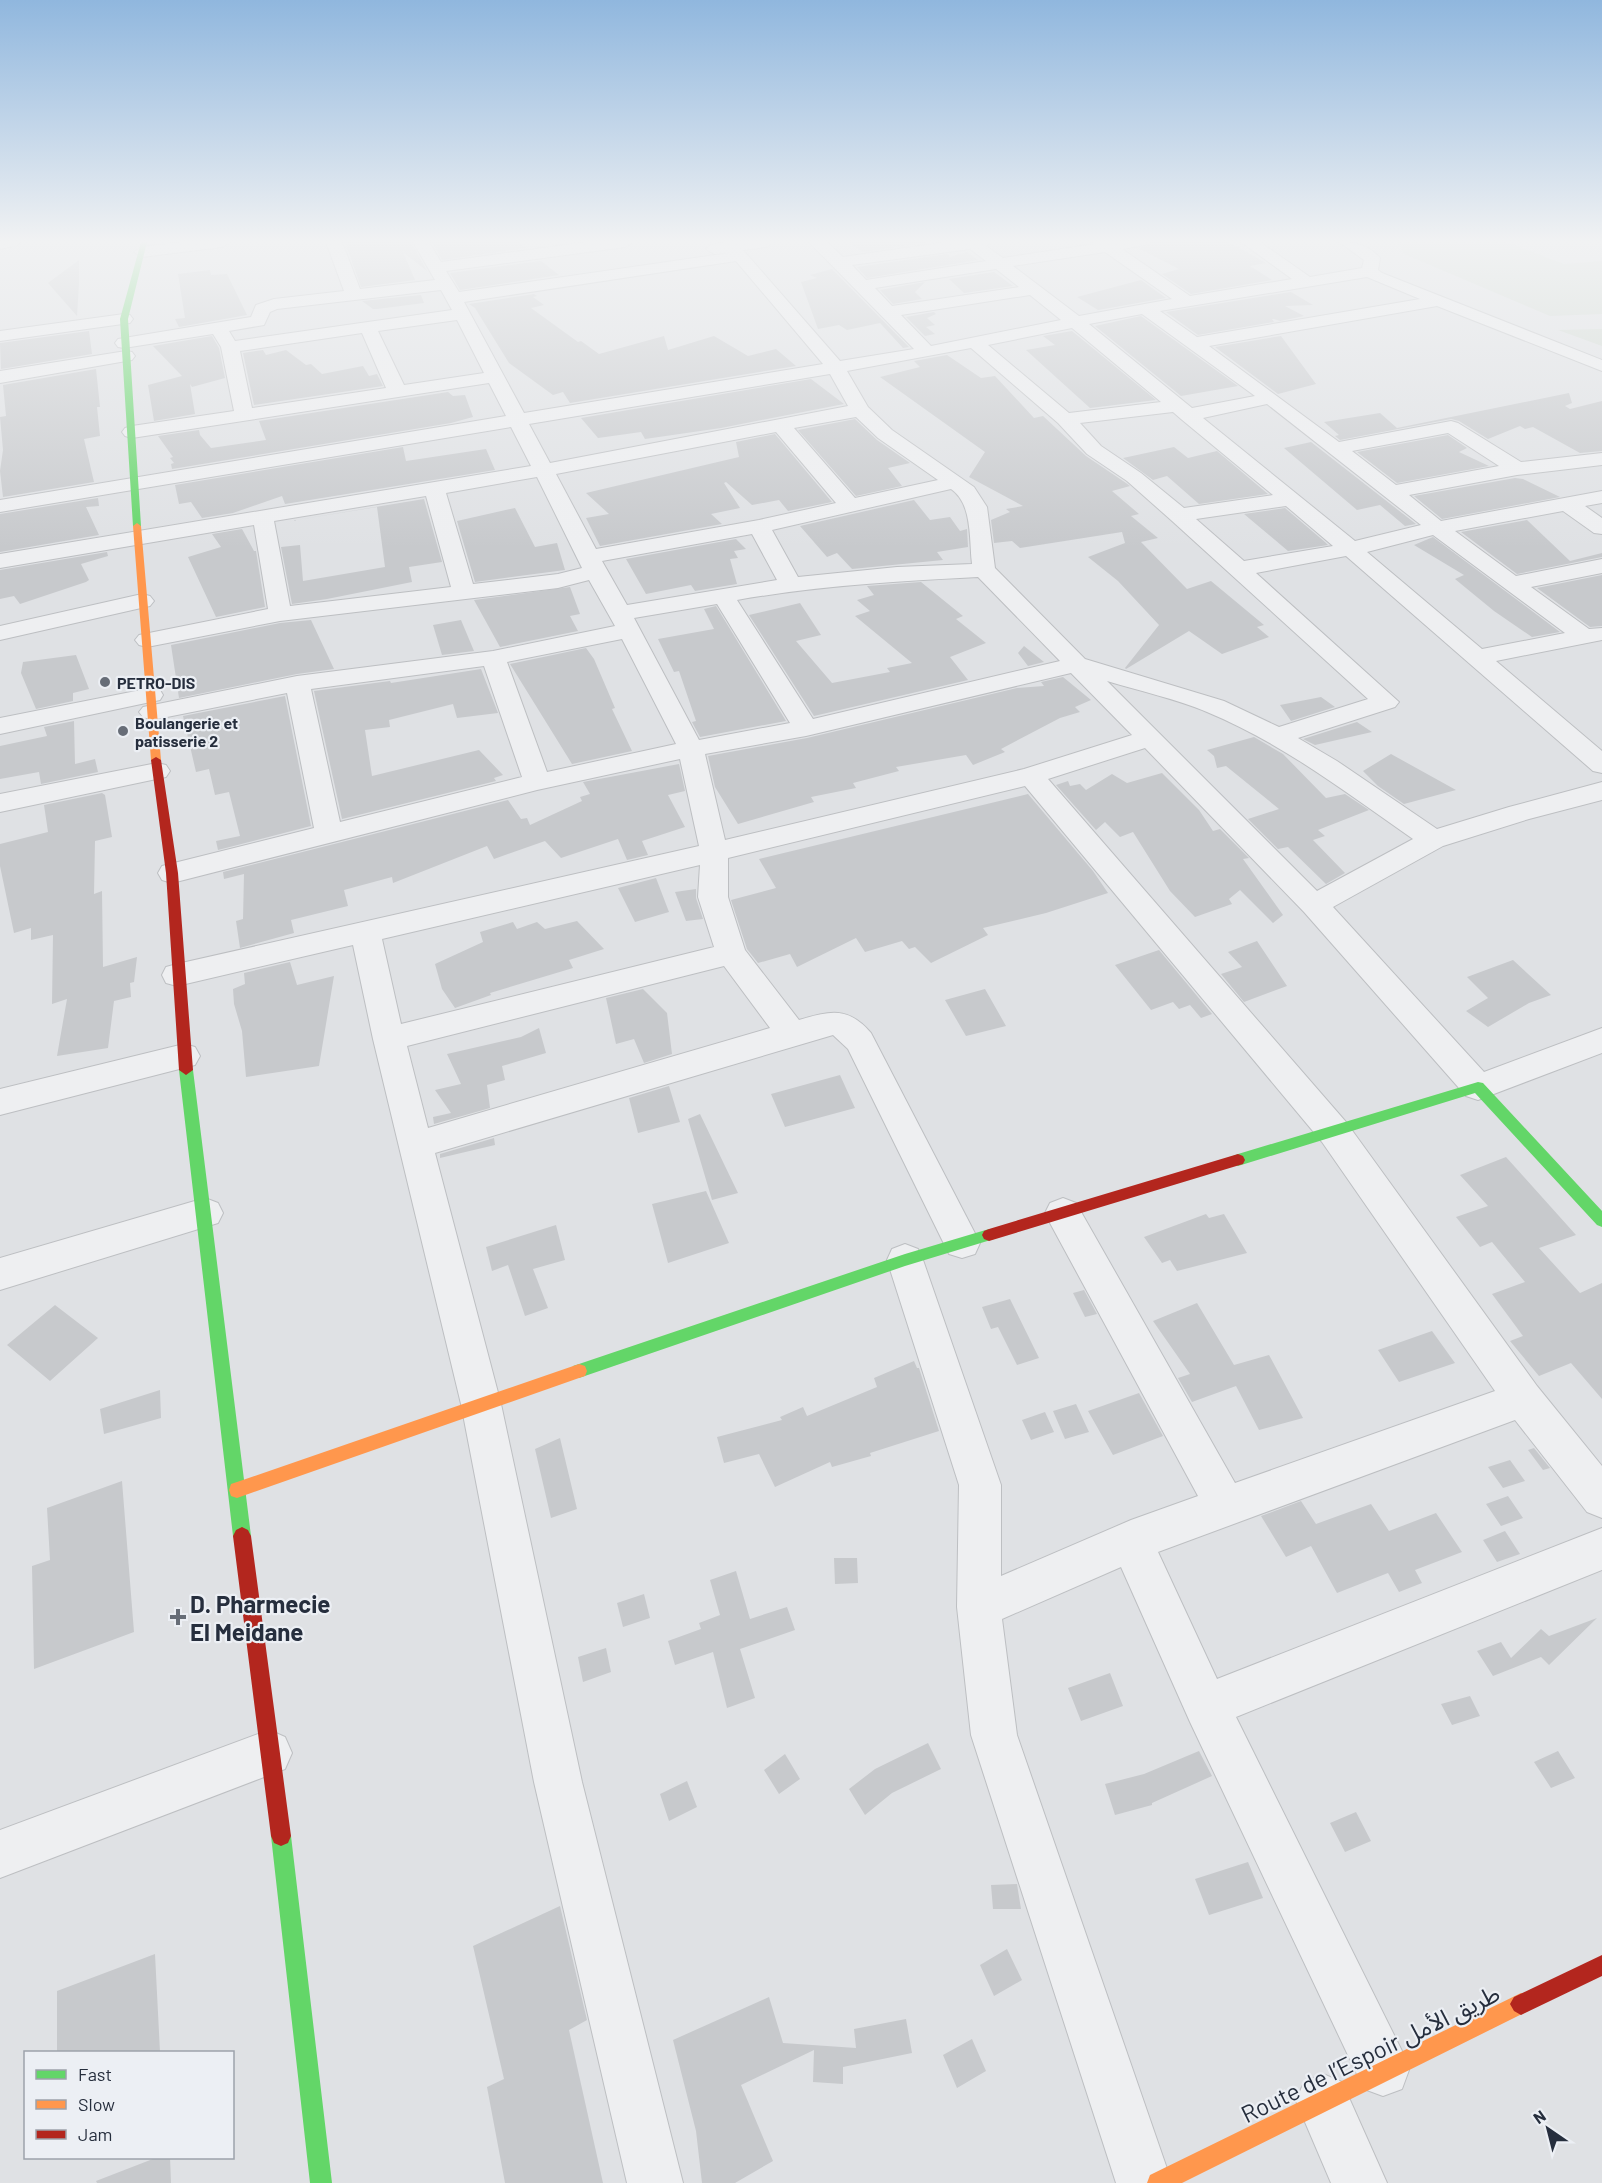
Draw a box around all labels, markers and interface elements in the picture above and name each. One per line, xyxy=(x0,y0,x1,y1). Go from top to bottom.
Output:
place label: PETRO-DIS xyxy=(117,673,195,692)
marker: PETRO-DIS xyxy=(98,675,112,689)
place label: Boulangerie et patisserie 2 xyxy=(135,713,238,750)
marker: Boulangerie et patisserie 2 xyxy=(116,724,130,738)
place label: D. Pharmecie El Meidane xyxy=(190,1589,330,1646)
marker: D. Pharmecie El Meidane xyxy=(171,1610,185,1624)
street label: Route de l’Espoir طريق الأمل xyxy=(1236,1978,1505,2130)
legend xyxy=(24,2051,234,2159)
text: Fast xyxy=(78,2063,112,2085)
text: Slow xyxy=(78,2093,115,2115)
north arrow xyxy=(1518,2099,1578,2159)
text: N xyxy=(1529,2105,1549,2127)
text: Jam xyxy=(78,2123,112,2145)

